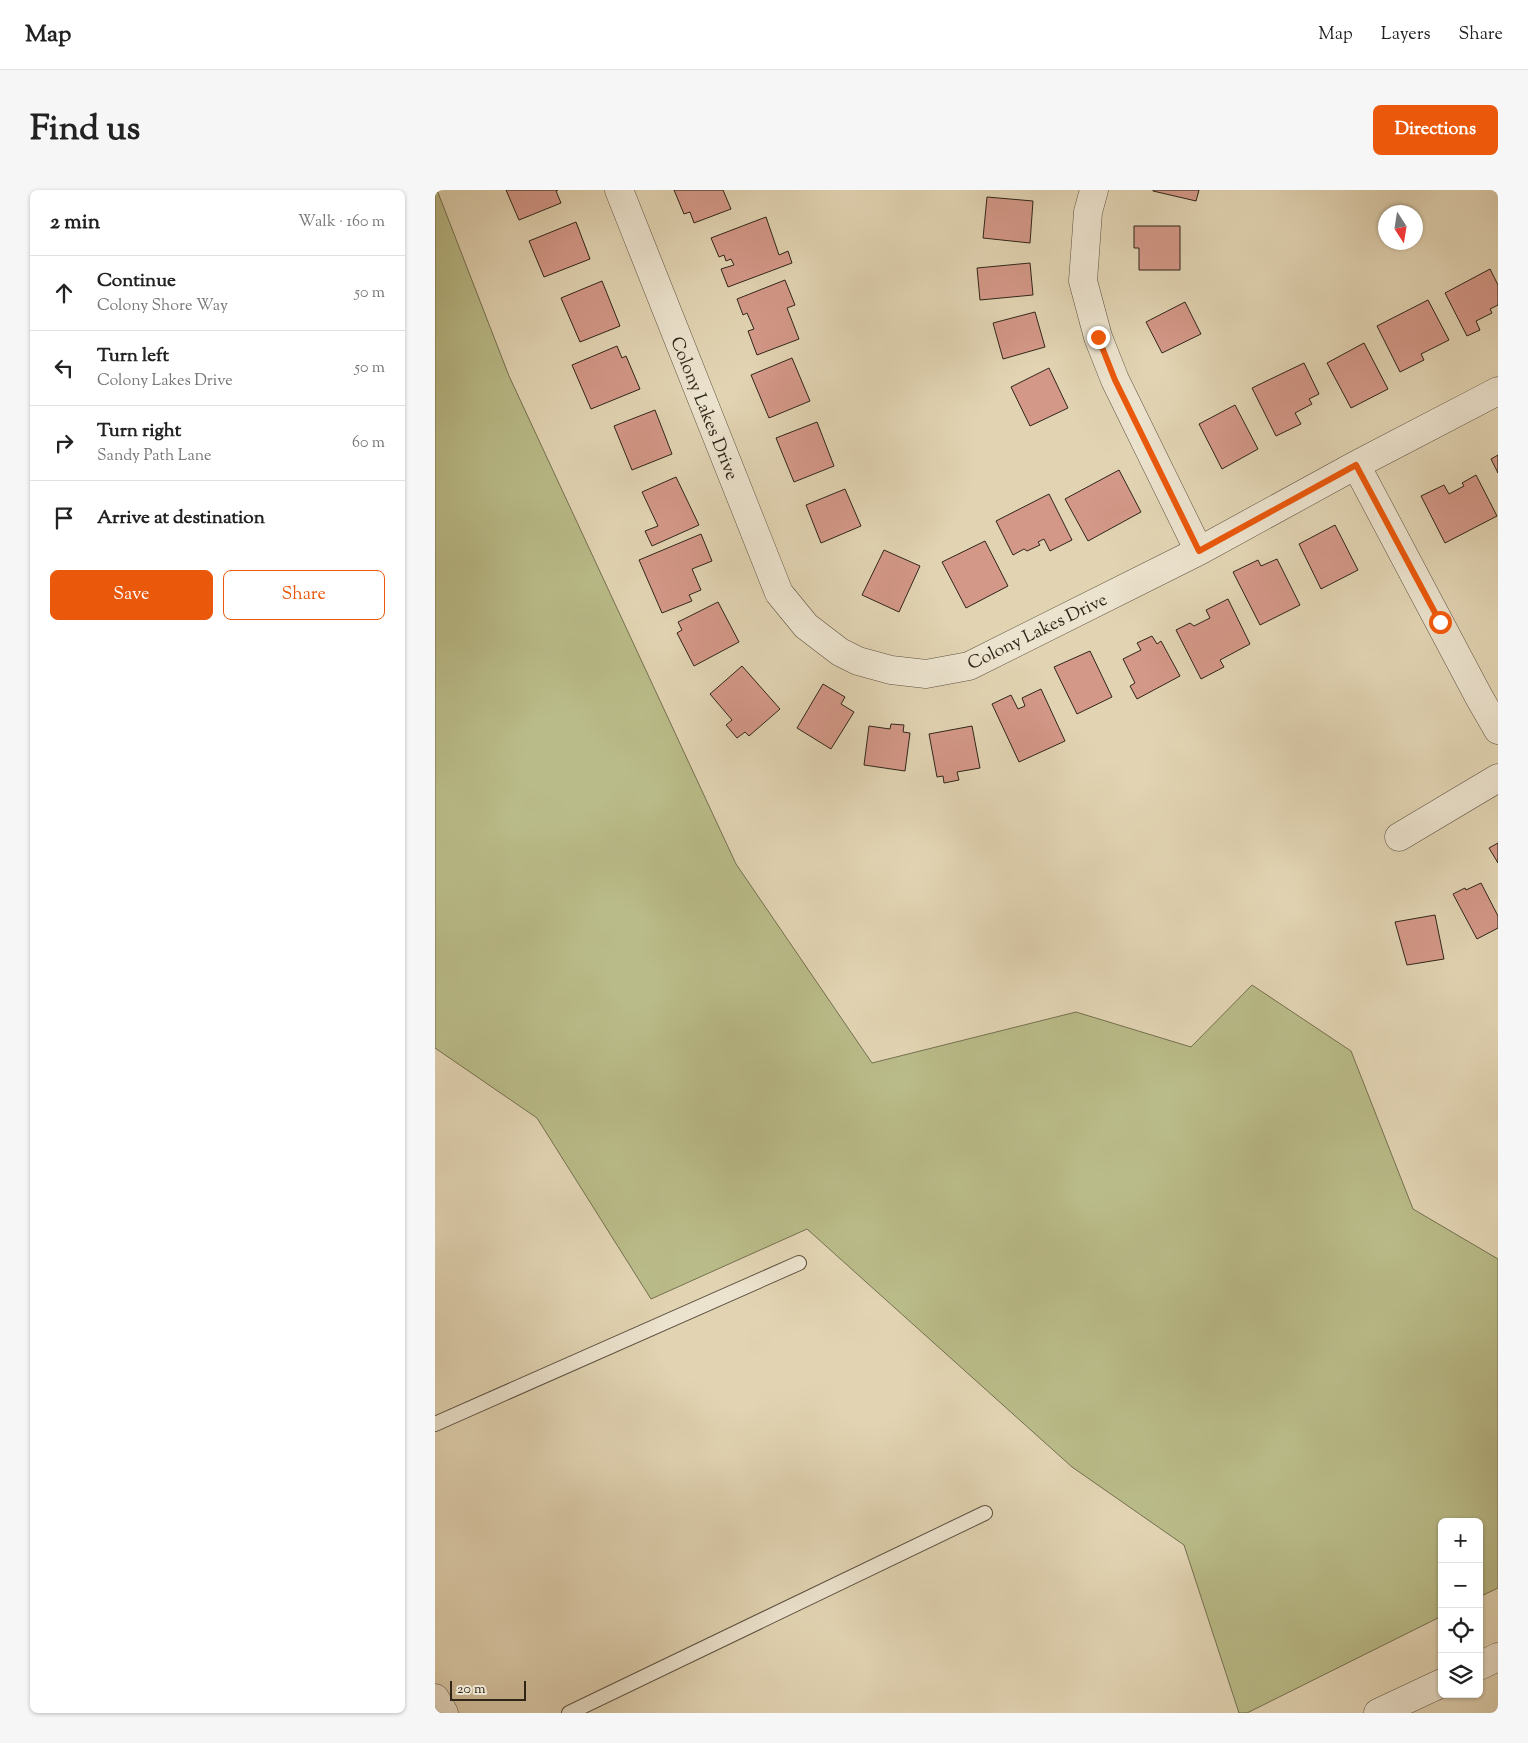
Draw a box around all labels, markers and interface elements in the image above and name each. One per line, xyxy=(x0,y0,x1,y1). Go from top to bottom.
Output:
text: Map xyxy=(25,18,71,52)
text: Map xyxy=(1318,22,1353,48)
text: Layers xyxy=(1381,22,1431,48)
text: Share xyxy=(1459,22,1503,48)
text: Find us xyxy=(30,105,140,156)
button: Directions xyxy=(1373,105,1498,155)
north arrow xyxy=(1378,205,1423,250)
text: 2 min xyxy=(50,208,100,238)
text: Walk · 160 m xyxy=(298,211,385,234)
text: Continue xyxy=(97,268,176,295)
icon: ahead xyxy=(50,279,78,307)
text: 50 m xyxy=(354,282,385,305)
text: Colony Shore Way xyxy=(97,295,228,318)
route end xyxy=(1087,326,1110,349)
street label: Colony Lakes Drive xyxy=(663,333,744,484)
text: Turn left xyxy=(97,343,169,370)
icon: left xyxy=(50,354,78,382)
text: 50 m xyxy=(354,357,385,380)
text: Colony Lakes Drive xyxy=(97,370,233,393)
text: Turn right xyxy=(97,418,181,445)
icon: right xyxy=(50,429,78,457)
text: 60 m xyxy=(352,432,385,455)
text: Sandy Path Lane xyxy=(97,445,212,468)
icon: arrive xyxy=(50,504,78,532)
text: Arrive at destination xyxy=(97,505,265,532)
button: Save xyxy=(50,570,213,620)
button: Share xyxy=(223,570,385,620)
street label: Colony Lakes Drive xyxy=(964,588,1112,678)
route start xyxy=(1429,611,1452,634)
map controls xyxy=(1438,1518,1483,1698)
button: + xyxy=(1438,1518,1483,1563)
button: − xyxy=(1438,1563,1483,1608)
button: locate xyxy=(1438,1608,1483,1653)
button: layers xyxy=(1438,1653,1483,1698)
scale bar xyxy=(450,1678,526,1701)
text: 20 m xyxy=(457,1680,486,1700)

